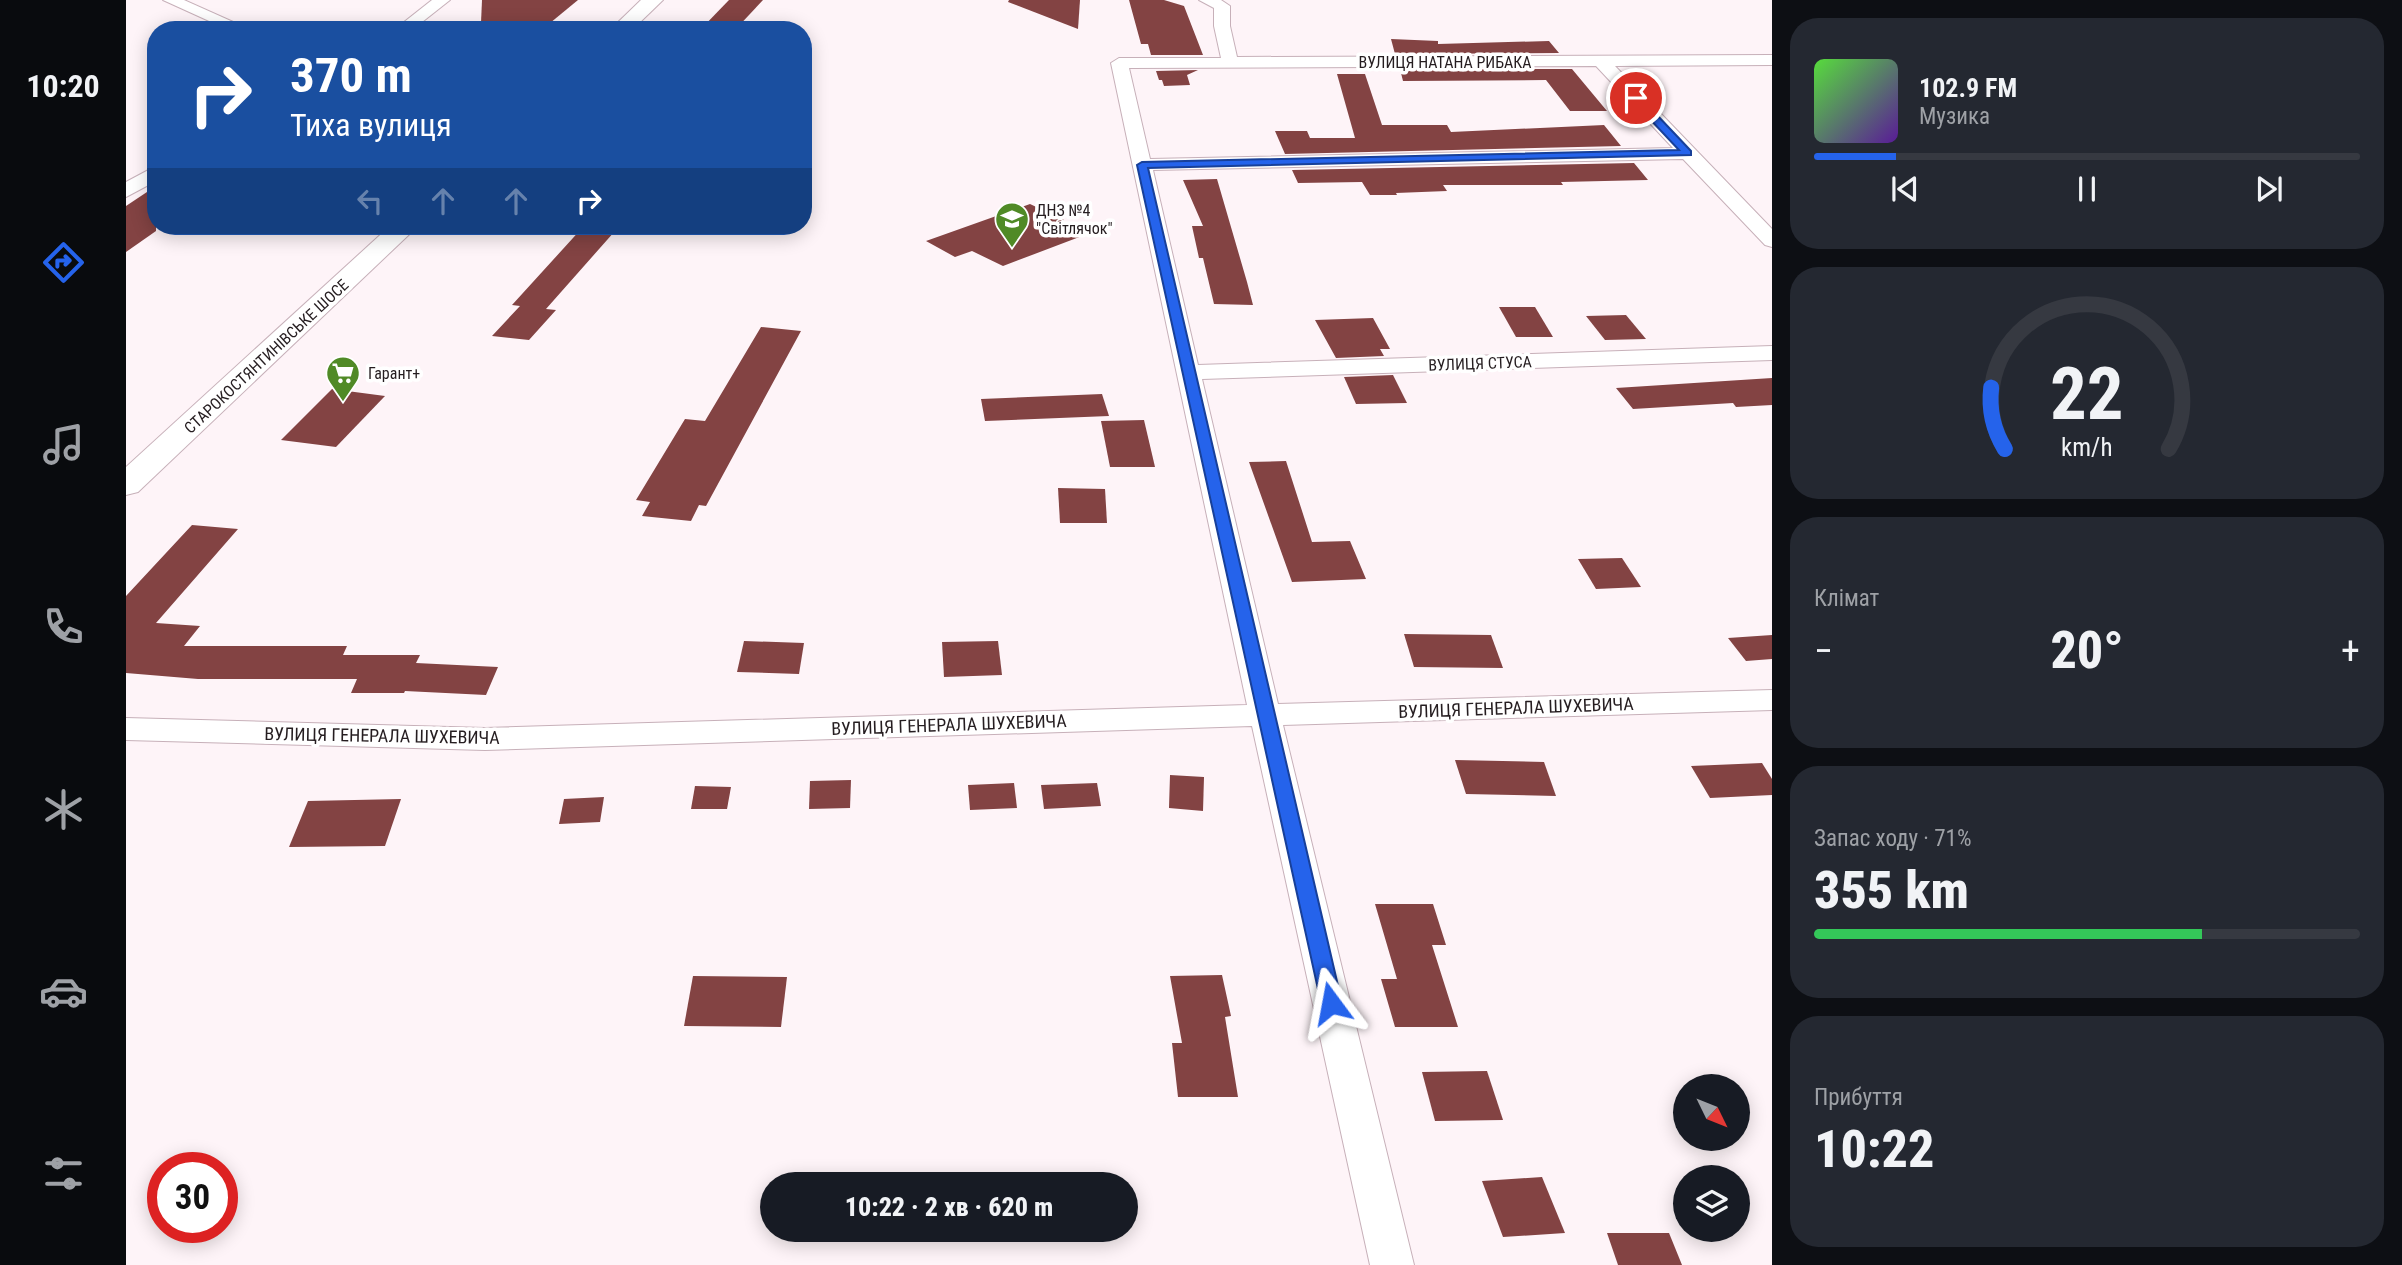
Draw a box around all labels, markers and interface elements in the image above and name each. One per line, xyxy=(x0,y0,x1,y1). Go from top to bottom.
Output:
text: 370 m xyxy=(290,47,412,104)
icon: right xyxy=(175,49,266,140)
street label: ВУЛИЦЯ НАТАНА РИБАКА xyxy=(1359,53,1531,72)
text: 10:20 xyxy=(26,67,100,105)
pin xyxy=(1606,68,1666,128)
text: 102.9 FM xyxy=(1919,73,2017,103)
icon: arrive xyxy=(1617,79,1655,117)
text: Музика xyxy=(1919,103,1990,130)
text: Тиха вулиця xyxy=(290,106,452,144)
icon: previous xyxy=(1886,170,1924,208)
icon: pause xyxy=(2068,170,2106,208)
icon: next xyxy=(2250,170,2288,208)
icon: left xyxy=(351,182,389,220)
icon: ahead xyxy=(424,182,462,220)
icon: ahead xyxy=(497,182,535,220)
icon: right xyxy=(570,182,608,220)
school or university icon: ДНЗ №4 "Світлячок" xyxy=(993,200,1031,249)
place label: ДНЗ №4 "Світлячок" xyxy=(1036,201,1113,238)
icon: directions xyxy=(39,238,88,287)
street label: СТАРОКОСТЯНТИНІВСЬКЕ ШОСЕ xyxy=(180,275,352,437)
street label: ВУЛИЦЯ СТУСА xyxy=(1428,352,1532,375)
text: 22 xyxy=(2050,352,2124,438)
supermarket icon: Гарант+ xyxy=(324,354,362,403)
place label: Гарант+ xyxy=(368,364,420,383)
icon: music xyxy=(39,420,88,469)
text: km/h xyxy=(2061,433,2113,462)
text: Клімат xyxy=(1814,585,1879,612)
icon: phone xyxy=(39,602,88,651)
text: 20° xyxy=(2050,620,2124,681)
text: − xyxy=(1814,629,1833,673)
text: + xyxy=(2341,629,2360,673)
street label: ВУЛИЦЯ ГЕНЕРАЛА ШУХЕВИЧА xyxy=(1398,693,1635,722)
street label: ВУЛИЦЯ ГЕНЕРАЛА ШУХЕВИЧА xyxy=(831,710,1068,739)
street label: ВУЛИЦЯ ГЕНЕРАЛА ШУХЕВИЧА xyxy=(264,723,501,748)
icon: climate xyxy=(39,785,88,834)
text: Запас ходу · 71% xyxy=(1814,825,1972,852)
text: 355 km xyxy=(1814,860,1969,921)
position arrow xyxy=(1294,966,1368,1040)
icon: car xyxy=(39,967,88,1016)
north arrow xyxy=(1673,1074,1750,1152)
map controls xyxy=(1673,1074,1750,1242)
text: Прибуття xyxy=(1814,1084,1903,1111)
text: 10:22 xyxy=(1814,1119,1934,1180)
icon: filters xyxy=(39,1149,88,1198)
speed limit sign: 30 xyxy=(147,1152,238,1243)
button: layers xyxy=(1673,1165,1750,1242)
text: 10:22 · 2 хв · 620 m xyxy=(845,1192,1053,1222)

